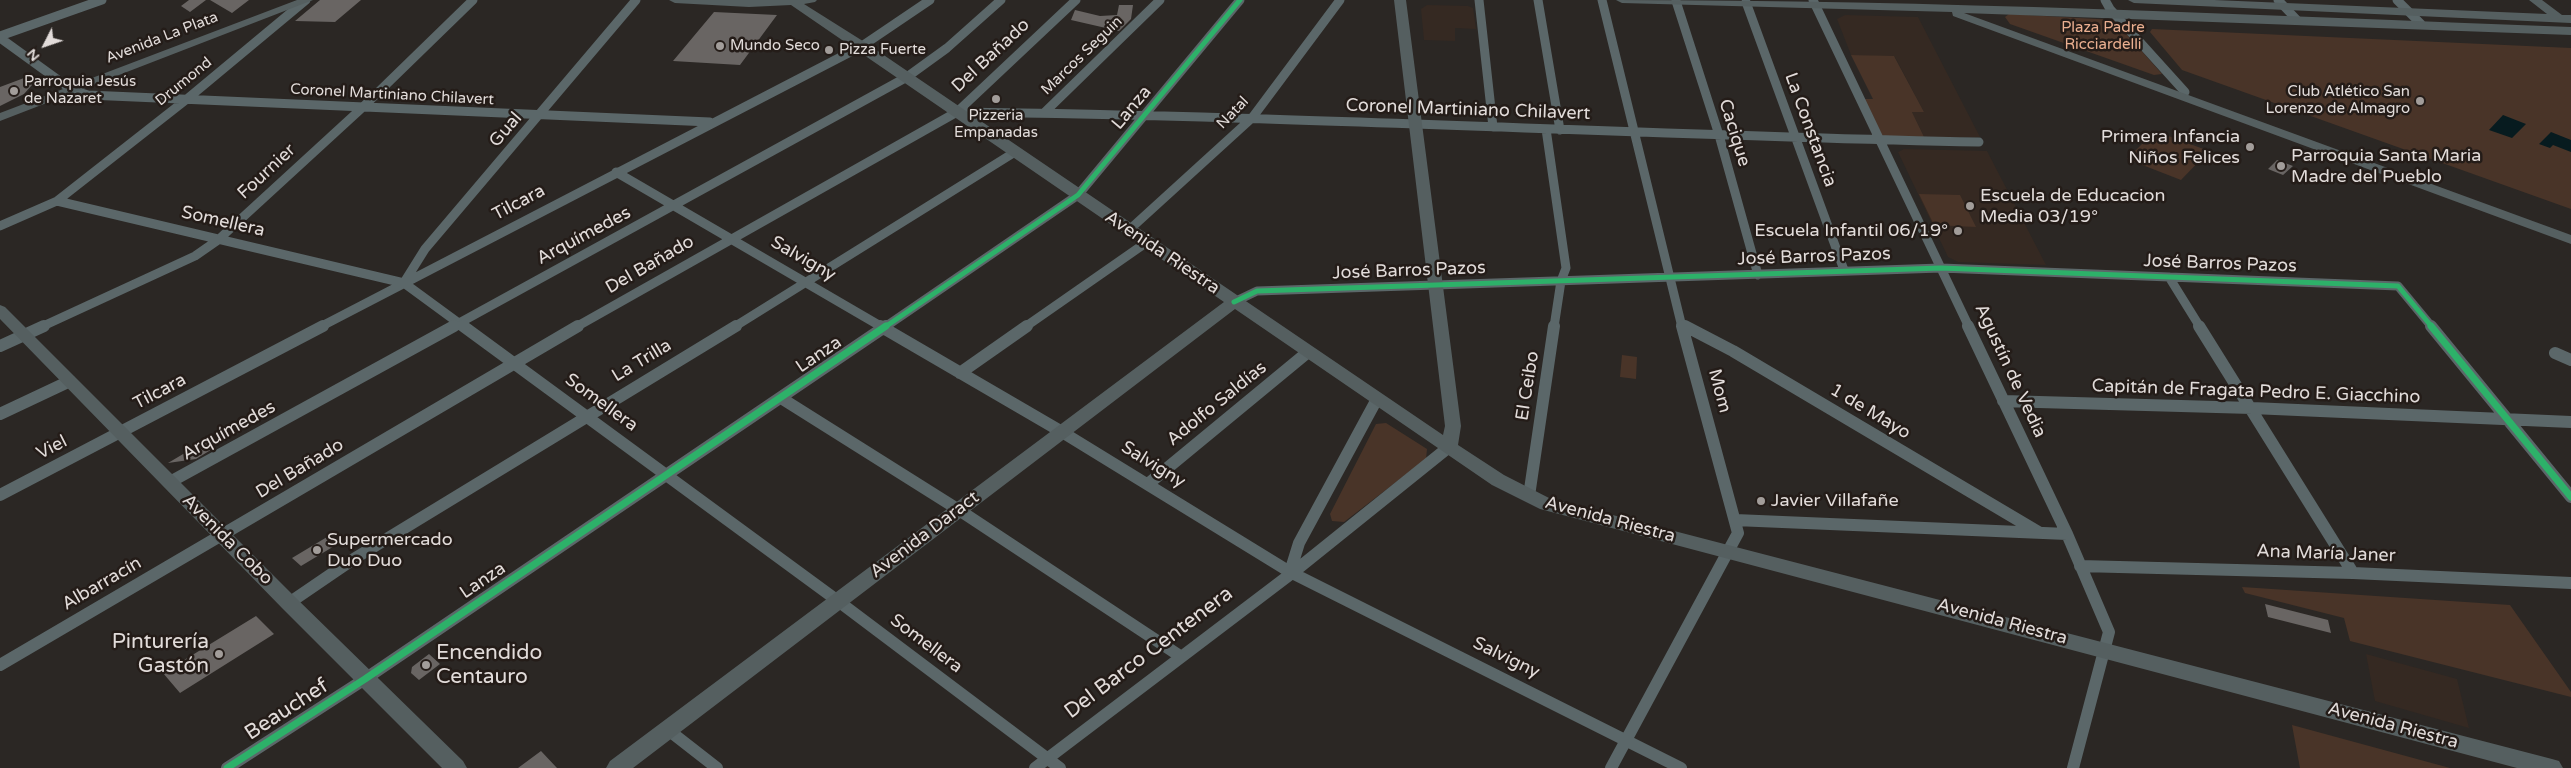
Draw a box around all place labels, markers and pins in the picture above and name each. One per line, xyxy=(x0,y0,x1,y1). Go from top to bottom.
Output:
place label: Mundo Seco xyxy=(730,37,820,55)
marker: Mundo Seco xyxy=(714,40,726,52)
place label: Pizza Fuerte xyxy=(839,41,926,59)
marker: Pizza Fuerte xyxy=(823,44,835,56)
place label: Parroquia Jesús de Nazaret xyxy=(24,73,136,108)
place label: Club Atlético San Lorenzo de Almagro xyxy=(2266,83,2410,118)
marker: Parroquia Jesús de Nazaret xyxy=(8,85,20,97)
marker: Pizzeria Empanadas xyxy=(990,93,1002,105)
marker: Club Atlético San Lorenzo de Almagro xyxy=(2414,95,2426,107)
place label: Pizzeria Empanadas xyxy=(954,107,1038,142)
place label: Primera Infancia Niños Felices xyxy=(2101,126,2240,168)
marker: Primera Infancia Niños Felices xyxy=(2244,141,2256,153)
place label: Parroquia Santa Maria Madre del Pueblo xyxy=(2291,145,2481,188)
marker: Parroquia Santa Maria Madre del Pueblo xyxy=(2275,160,2287,172)
place label: Escuela de Educacion Media 03/19° xyxy=(1980,185,2166,228)
marker: Escuela de Educacion Media 03/19° xyxy=(1964,200,1976,212)
place label: Escuela Infantil 06/19° xyxy=(1754,220,1948,242)
marker: Escuela Infantil 06/19° xyxy=(1952,225,1964,237)
place label: Javier Villafañe xyxy=(1771,490,1899,512)
marker: Javier Villafañe xyxy=(1755,495,1767,507)
place label: Supermercado Duo Duo xyxy=(327,529,453,572)
marker: Supermercado Duo Duo xyxy=(311,544,323,556)
place label: Pinturería Gastón xyxy=(112,629,209,679)
place label: Encendido Centauro xyxy=(436,640,542,690)
marker: Pinturería Gastón xyxy=(213,648,225,660)
marker: Encendido Centauro xyxy=(420,659,432,671)

